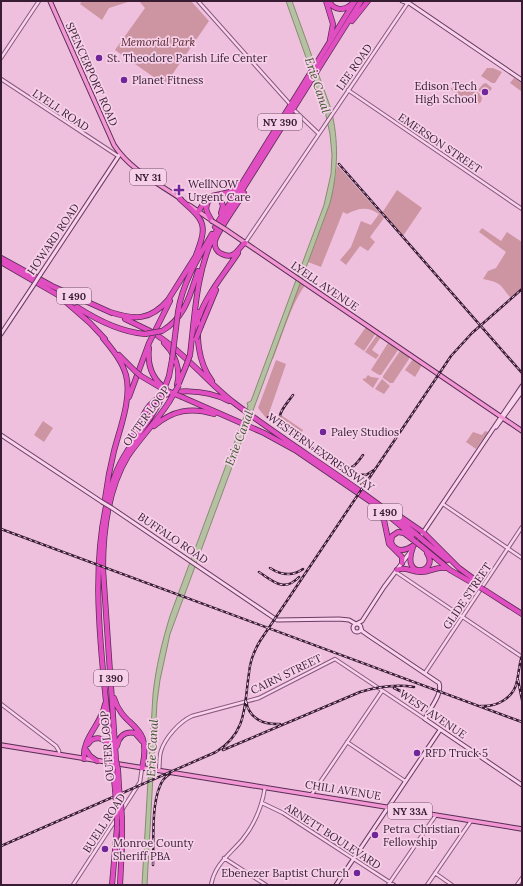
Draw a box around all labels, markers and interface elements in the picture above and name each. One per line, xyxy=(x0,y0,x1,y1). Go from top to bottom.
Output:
street label: SPENCERPORT ROAD xyxy=(63,20,121,128)
park label: Memorial Park xyxy=(121,35,195,49)
street label: LEE ROAD xyxy=(333,41,375,93)
place label: St. Theodore Parish Life Center xyxy=(107,51,268,65)
marker: St. Theodore Parish Life Center xyxy=(94,53,104,63)
water label: Erie Canal xyxy=(302,55,334,115)
place label: Planet Fitness xyxy=(132,73,203,87)
marker: Planet Fitness xyxy=(119,75,129,85)
place label: Edison Tech High School xyxy=(415,79,477,106)
street label: LYELL ROAD xyxy=(30,86,92,134)
marker: Edison Tech High School xyxy=(480,87,490,97)
street label: EMERSON STREET xyxy=(396,110,484,176)
road number: NY 390 xyxy=(258,114,302,130)
road number: NY 31 xyxy=(130,169,166,185)
place label: WellNOW Urgent Care xyxy=(188,177,251,204)
marker: WellNOW Urgent Care xyxy=(173,184,185,196)
street label: HOWARD ROAD xyxy=(24,201,82,277)
street label: LYELL AVENUE xyxy=(288,258,362,314)
road number: I 490 xyxy=(57,288,91,304)
street label: OUTER LOOP xyxy=(120,383,173,449)
water label: Erie Canal xyxy=(222,408,257,468)
street label: WESTERN EXPRESSWAY xyxy=(265,410,378,495)
place label: Paley Studios xyxy=(331,425,399,439)
marker: Paley Studios xyxy=(318,427,328,437)
road number: I 490 xyxy=(368,504,402,520)
street label: BUFFALO ROAD xyxy=(135,509,211,567)
street label: GLIDE STREET xyxy=(440,560,494,632)
street label: CAIRN STREET xyxy=(248,651,324,697)
road number: I 390 xyxy=(94,670,128,686)
street label: WEST AVENUE xyxy=(397,686,469,742)
street label: OUTER LOOP xyxy=(97,710,117,782)
water label: Erie Canal xyxy=(143,718,161,777)
place label: RFD Truck 5 xyxy=(425,746,488,760)
marker: RFD Truck 5 xyxy=(412,748,422,758)
street label: CHILI AVENUE xyxy=(304,777,382,803)
street label: BUELL ROAD xyxy=(80,791,128,855)
street label: ARNETT BOULEVARD xyxy=(282,799,384,872)
road number: NY 33A xyxy=(388,803,432,819)
place label: Petra Christian Fellowship xyxy=(383,822,460,849)
marker: Petra Christian Fellowship xyxy=(370,830,380,840)
place label: Monroe County Sheriff PBA xyxy=(113,836,194,863)
marker: Monroe County Sheriff PBA xyxy=(100,844,110,854)
place label: Ebenezer Baptist Church xyxy=(221,866,349,880)
marker: Ebenezer Baptist Church xyxy=(352,868,362,878)

